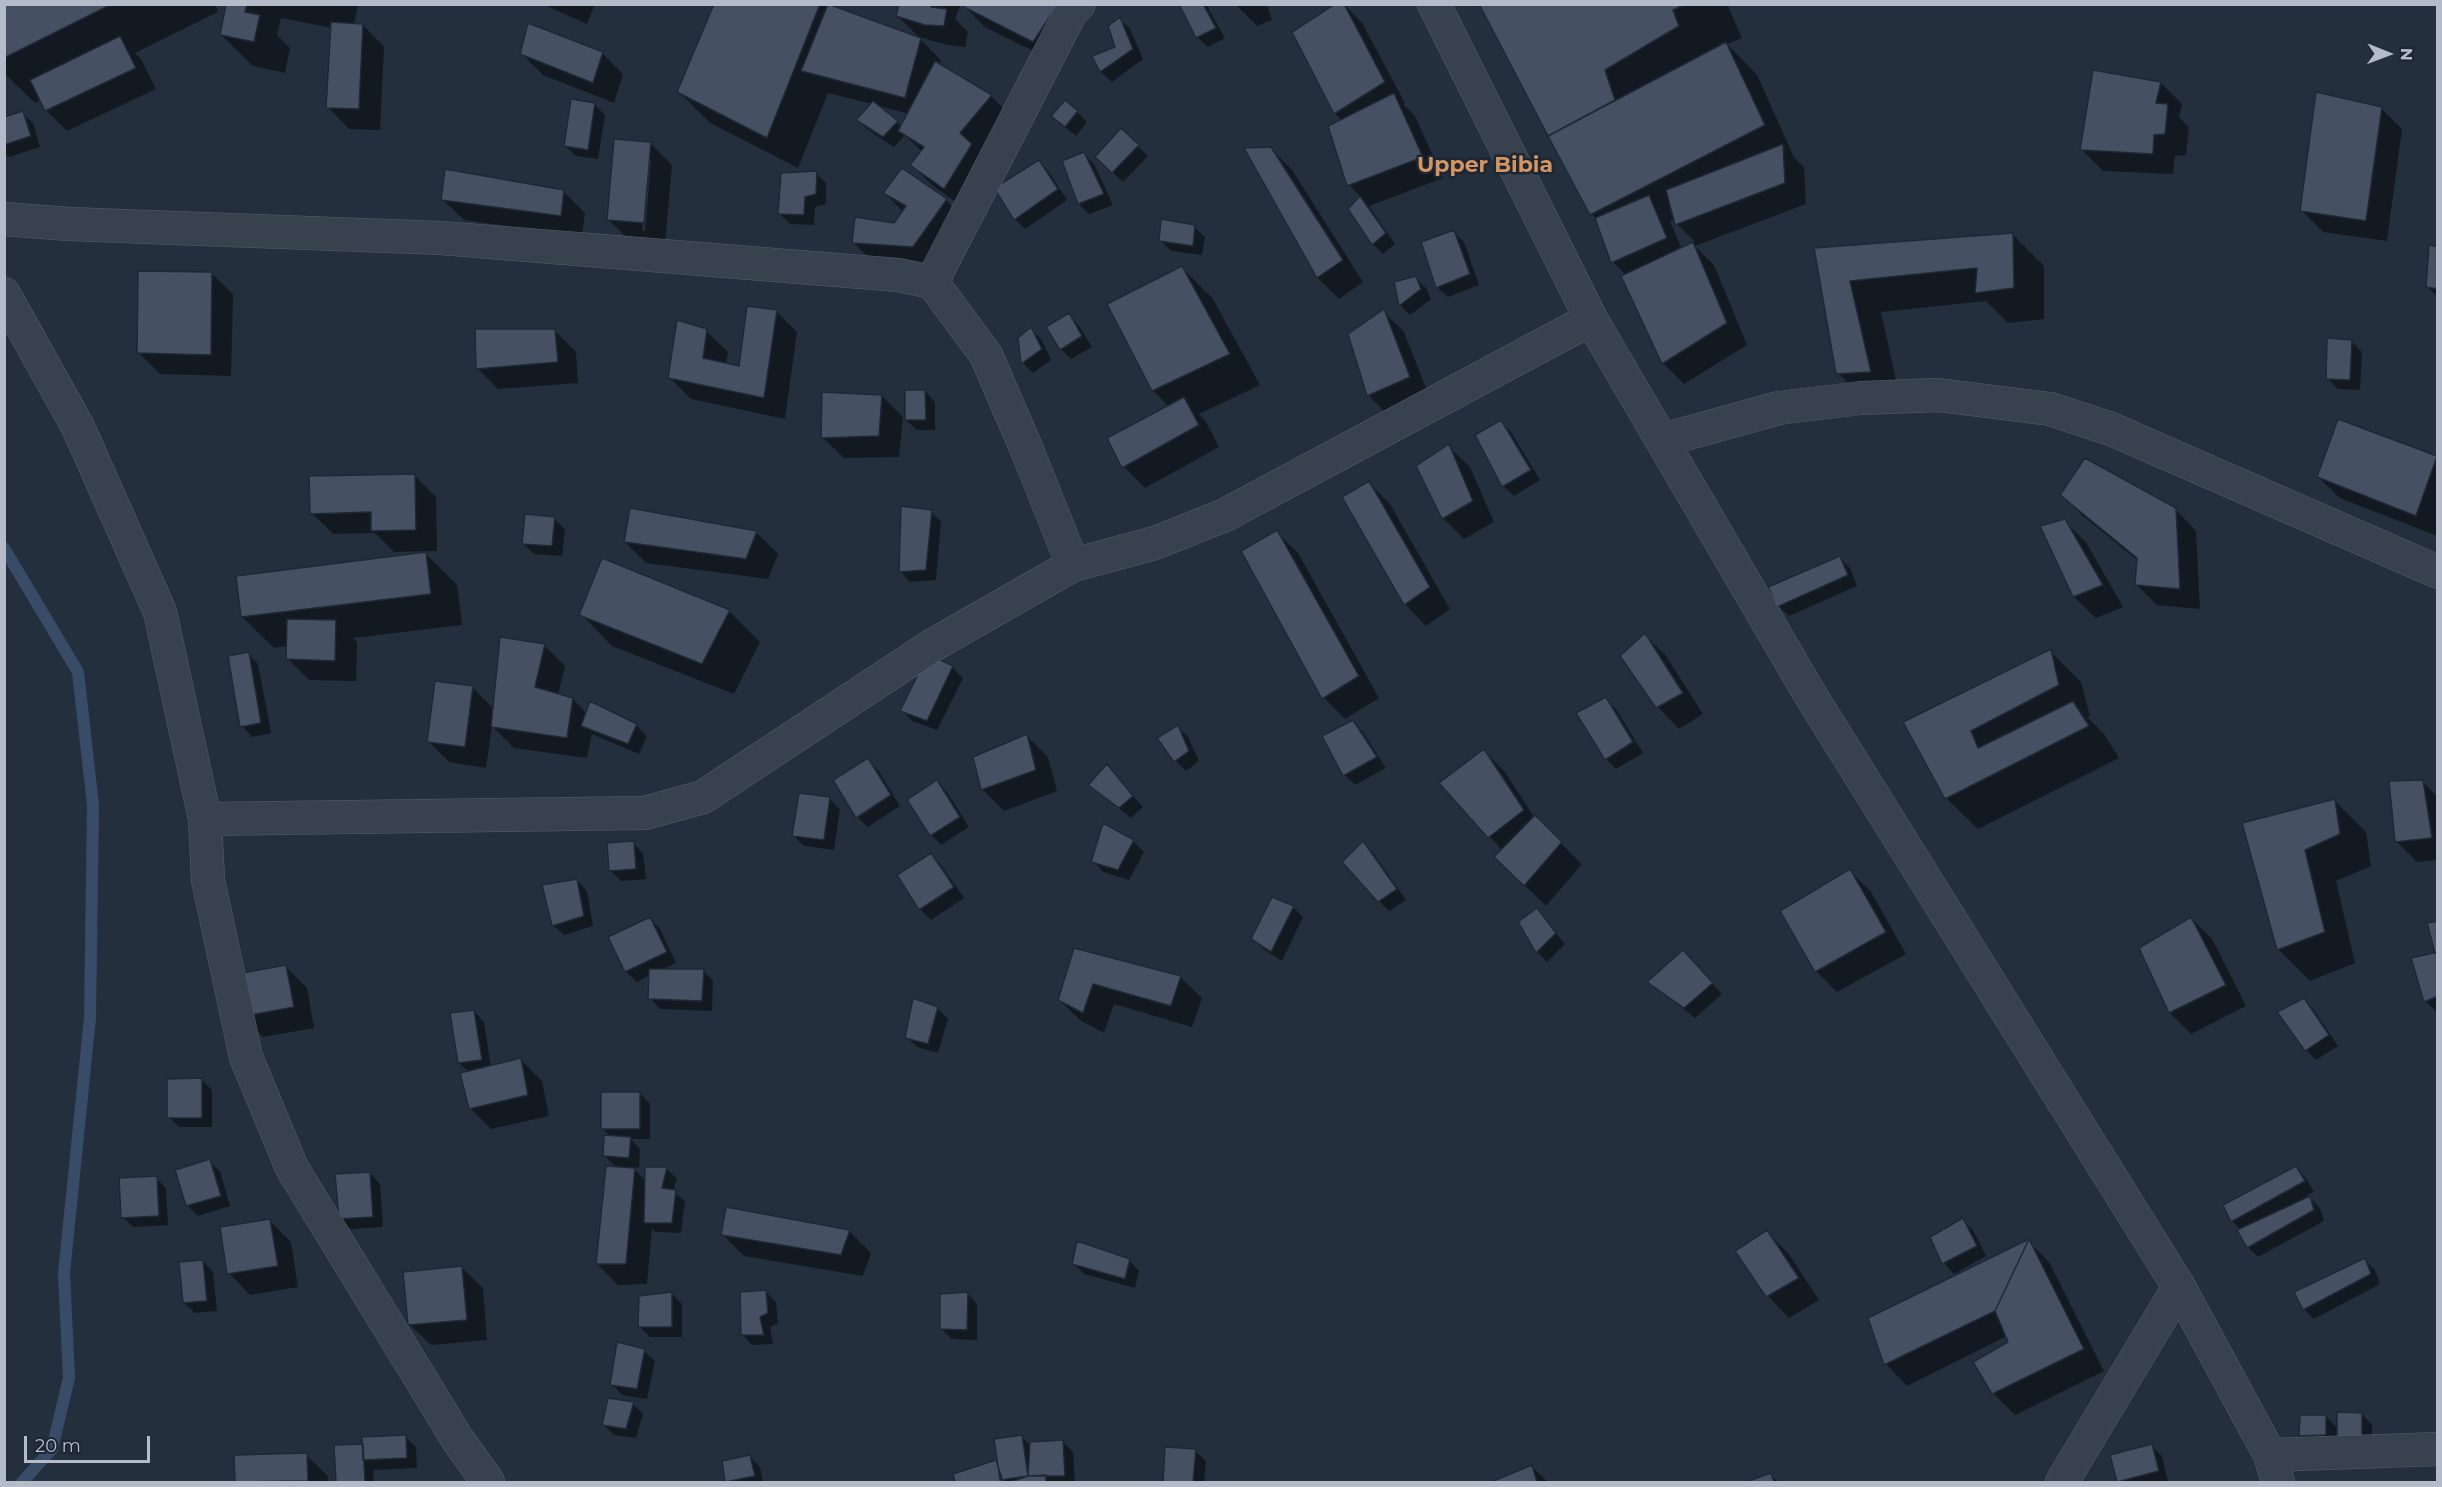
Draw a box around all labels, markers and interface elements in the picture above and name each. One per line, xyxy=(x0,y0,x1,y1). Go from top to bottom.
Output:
north arrow xyxy=(2358,24,2418,84)
text: N xyxy=(2397,48,2416,61)
district label: Upper Bibia xyxy=(1417,153,1553,179)
scale bar xyxy=(27,1424,153,1462)
text: 20 m xyxy=(35,1435,81,1457)

